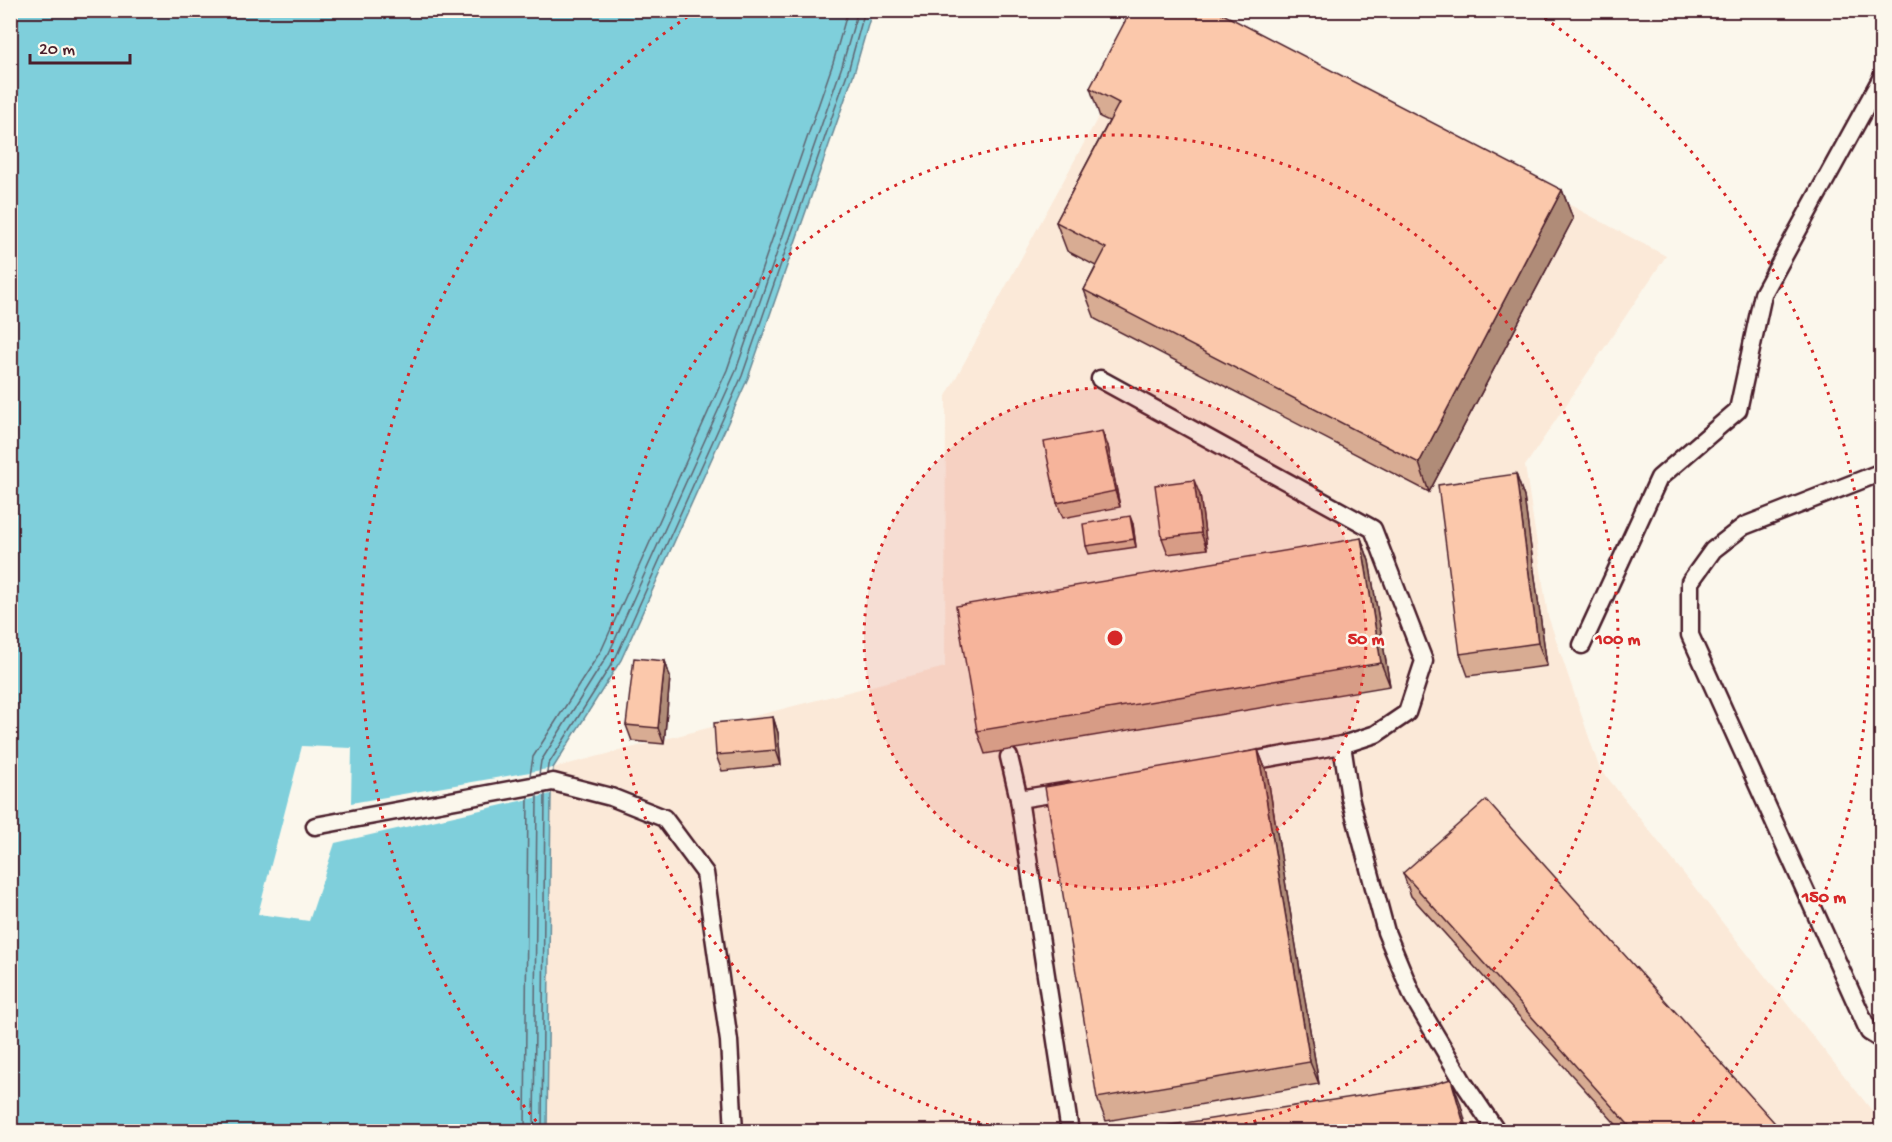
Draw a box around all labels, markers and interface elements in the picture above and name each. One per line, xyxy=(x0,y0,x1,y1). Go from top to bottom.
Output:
scale bar xyxy=(30,27,130,65)
text: 20 m xyxy=(39,40,75,61)
centre of rings xyxy=(1105,628,1125,648)
text: 50 m xyxy=(1348,630,1385,651)
text: 100 m xyxy=(1595,630,1641,651)
text: 150 m xyxy=(1801,888,1846,909)

